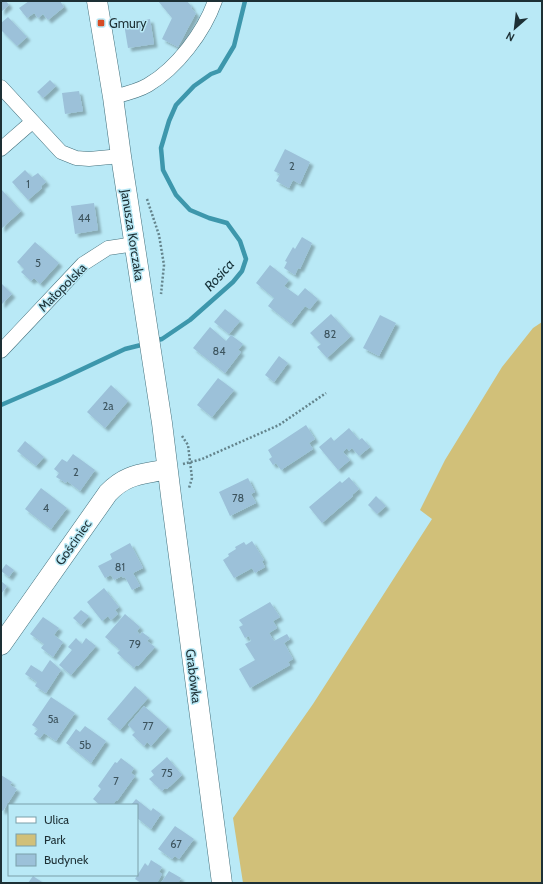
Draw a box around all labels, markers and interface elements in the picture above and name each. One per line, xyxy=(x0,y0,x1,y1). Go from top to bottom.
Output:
north arrow xyxy=(495,8,535,48)
place label: Gmury xyxy=(109,15,147,31)
marker: Gmury xyxy=(96,18,106,28)
text: N xyxy=(504,29,517,45)
house number: 2 xyxy=(289,159,295,173)
house number: 1 xyxy=(26,177,30,191)
street label: Janusza Korczaka xyxy=(118,187,148,283)
house number: 44 xyxy=(78,211,91,225)
water label: Rosica xyxy=(200,255,238,295)
house number: 5 xyxy=(35,256,41,270)
street label: Małopolska xyxy=(35,259,90,314)
house number: 82 xyxy=(324,327,336,341)
house number: 84 xyxy=(212,344,226,358)
house number: 2a xyxy=(102,399,114,413)
house number: 2 xyxy=(73,465,79,479)
house number: 78 xyxy=(232,491,244,505)
house number: 4 xyxy=(43,501,50,515)
street label: Gościniec xyxy=(51,516,95,568)
house number: 81 xyxy=(115,560,125,574)
house number: 79 xyxy=(129,637,141,651)
street label: Grabówka xyxy=(183,648,205,705)
house number: 5a xyxy=(47,712,59,726)
house number: 77 xyxy=(142,719,154,733)
house number: 5b xyxy=(79,738,91,752)
house number: 75 xyxy=(161,766,173,780)
house number: 7 xyxy=(113,774,119,788)
legend xyxy=(8,804,138,876)
text: Ulica xyxy=(44,812,69,827)
text: Park xyxy=(44,832,66,847)
house number: 67 xyxy=(170,837,182,851)
text: Budynek xyxy=(44,852,89,867)

